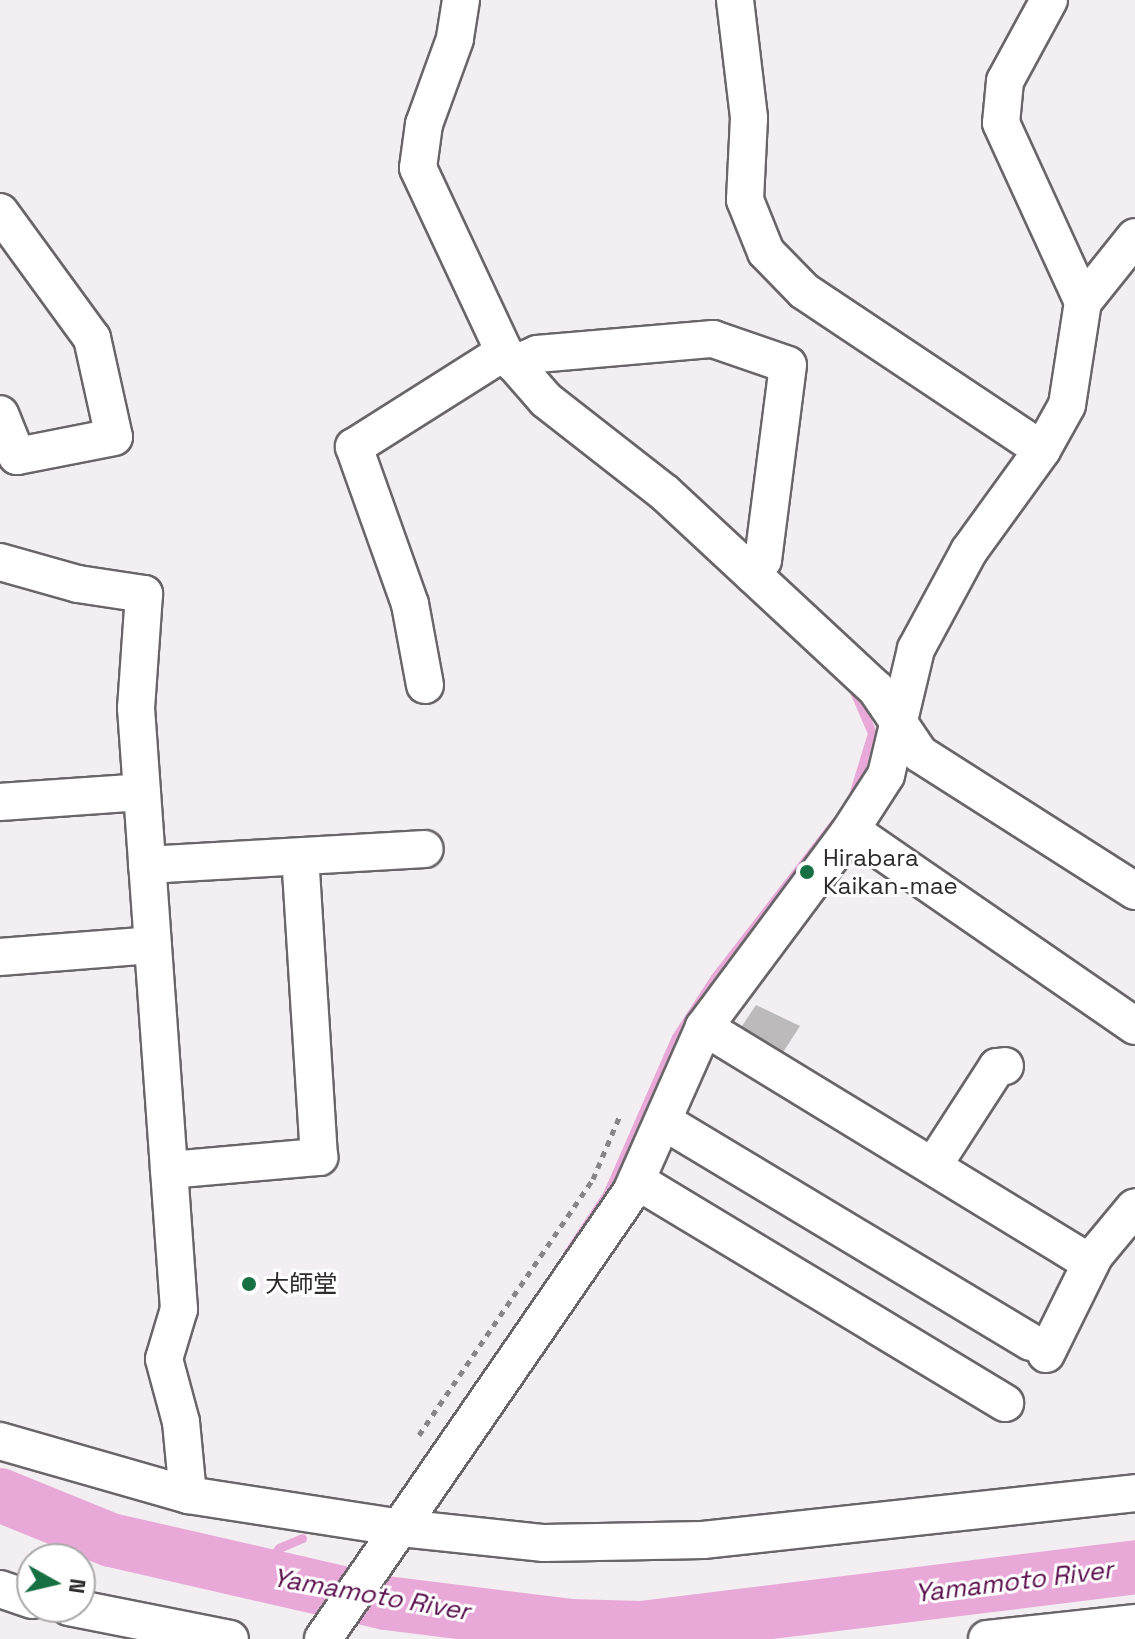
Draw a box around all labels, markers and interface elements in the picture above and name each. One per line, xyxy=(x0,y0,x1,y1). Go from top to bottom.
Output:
place label: Hirabara Kaikan-mae xyxy=(823,844,958,900)
marker: Hirabara Kaikan-mae xyxy=(798,863,816,881)
place label: 大師堂 xyxy=(265,1270,337,1298)
marker: 大師堂 xyxy=(240,1275,258,1293)
north arrow xyxy=(16,1543,96,1623)
water label: Yamamoto River xyxy=(913,1554,1115,1610)
water label: Yamamoto River xyxy=(270,1562,472,1628)
text: N xyxy=(63,1577,93,1595)

